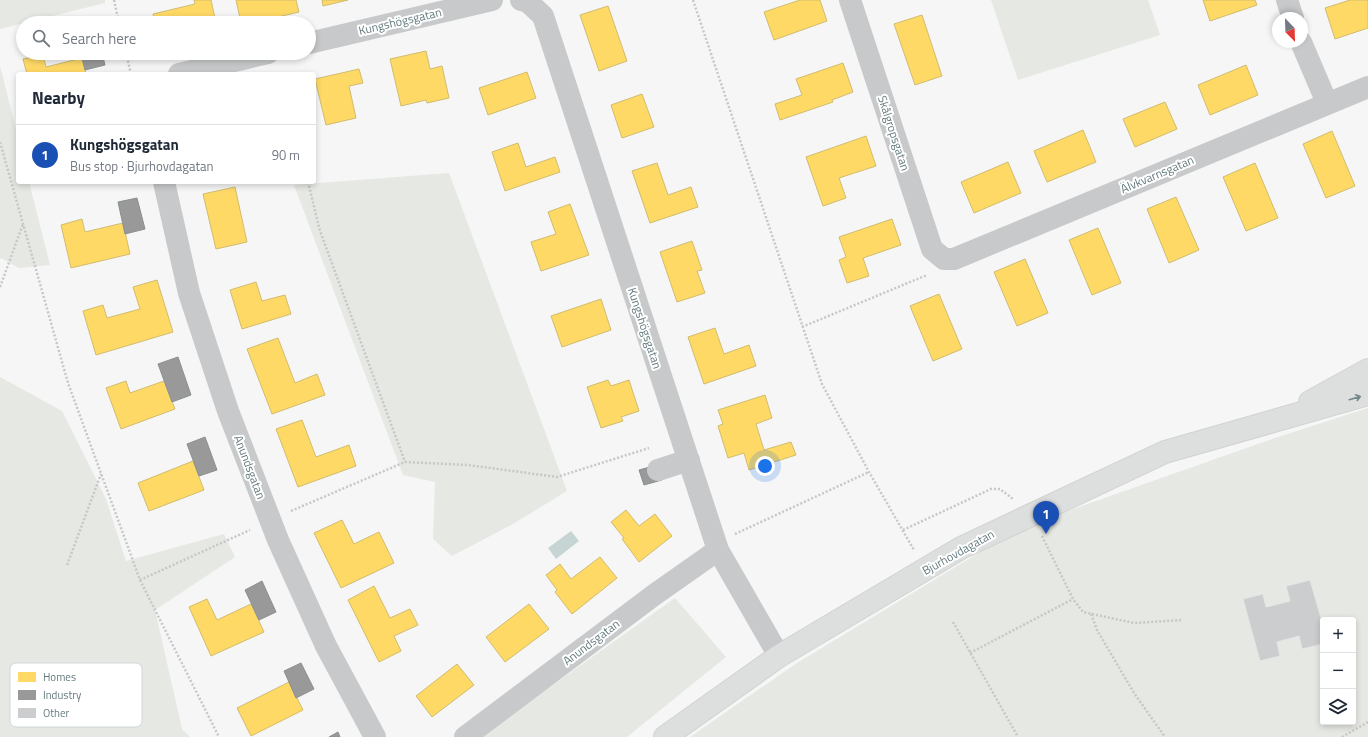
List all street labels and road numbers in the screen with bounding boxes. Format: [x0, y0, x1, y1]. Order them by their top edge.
street label: Kungshögsgatan [357, 2, 443, 40]
street label: Skålgropsgatan [873, 93, 915, 173]
street label: Älvkvarnsgatan [1117, 150, 1197, 198]
street label: Kungshögsgatan [623, 285, 667, 371]
street label: Anundsgatan [229, 432, 271, 502]
street label: Bjurhovdagatan [918, 524, 998, 580]
street label: Anundsgatan [558, 614, 624, 670]

